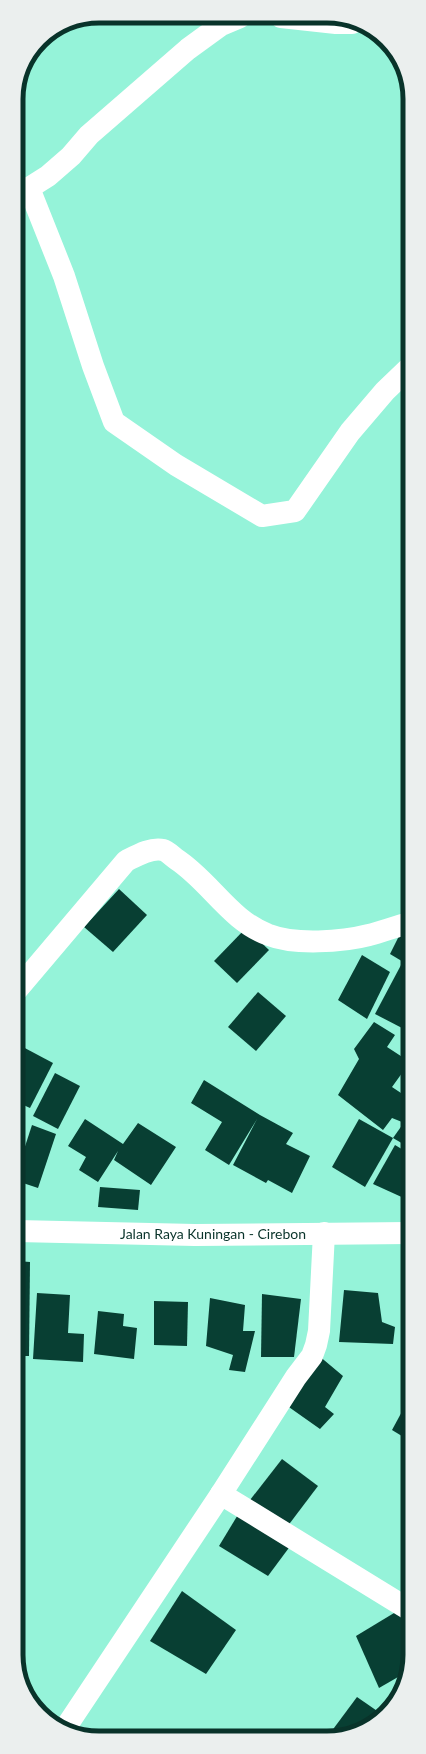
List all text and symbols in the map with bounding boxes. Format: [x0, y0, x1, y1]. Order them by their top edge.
street label: Jalan Raya Kuningan - Cirebon [120, 1225, 306, 1242]

